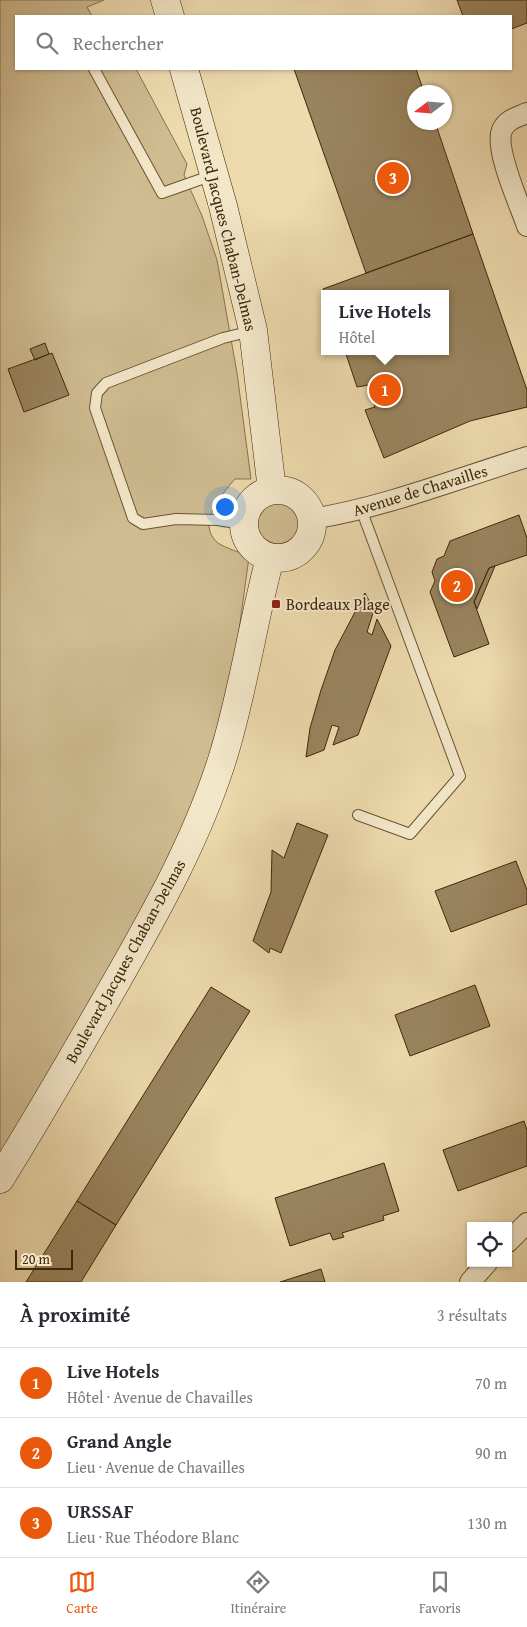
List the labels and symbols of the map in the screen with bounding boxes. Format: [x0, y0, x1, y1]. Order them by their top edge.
north arrow [407, 85, 452, 130]
street label: Boulevard Jacques Chaban-Delmas [185, 104, 263, 334]
pin: 3 [377, 159, 409, 197]
pin: 1 [369, 371, 401, 409]
street label: Avenue de Chavailles [350, 458, 490, 522]
your location [212, 494, 238, 520]
pin: 2 [441, 567, 473, 605]
place label: Bordeaux Plage [286, 592, 390, 616]
marker: Bordeaux Plage [270, 598, 282, 610]
street label: Boulevard Jacques Chaban-Delmas [59, 855, 191, 1067]
scale bar [15, 1247, 72, 1270]

